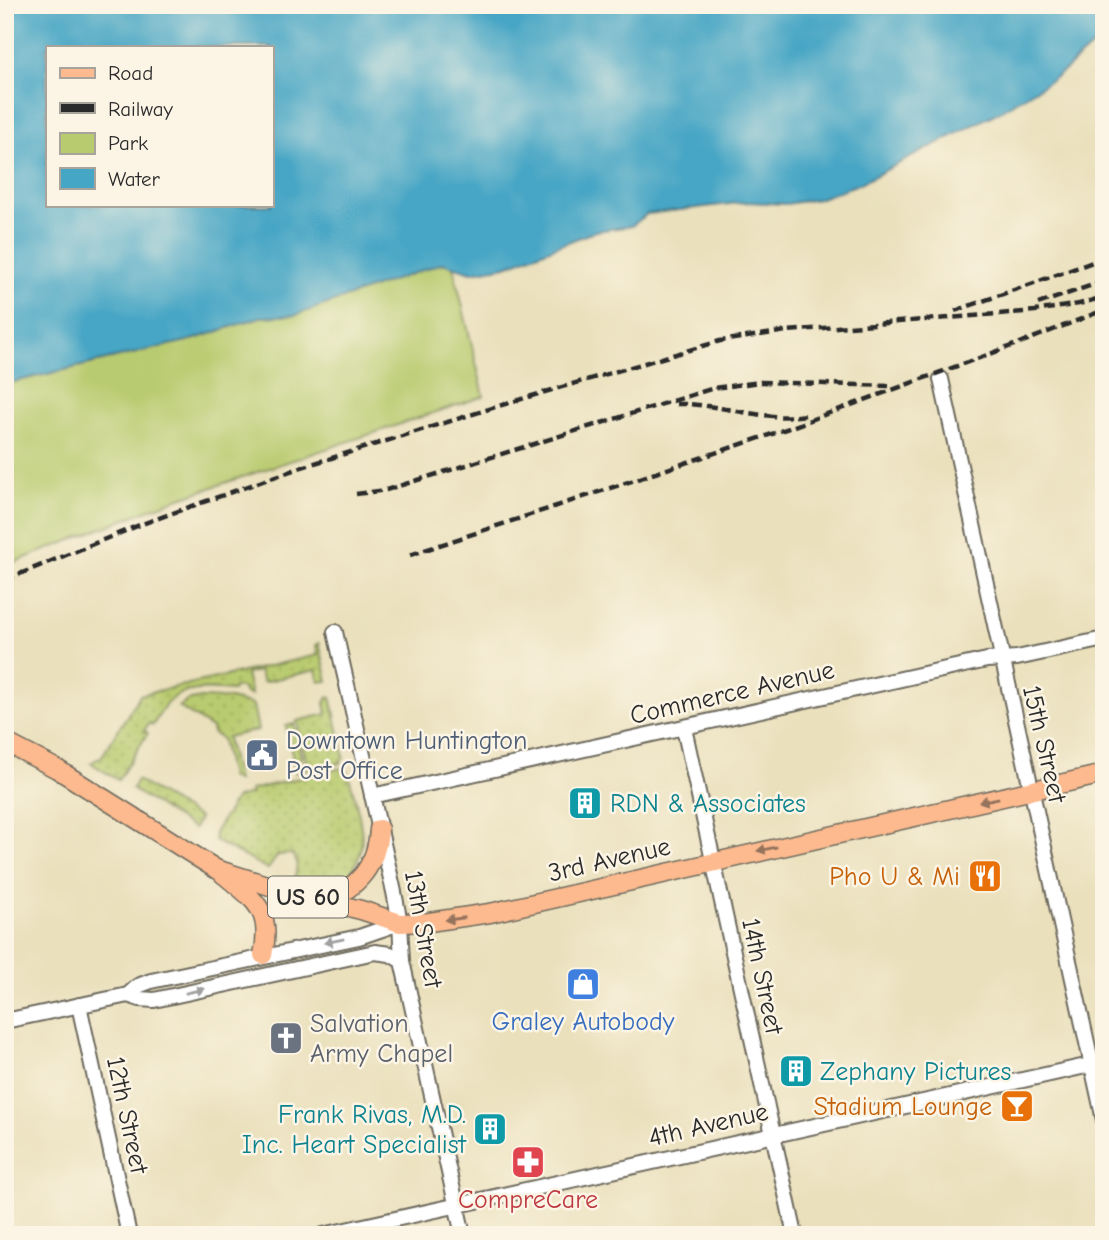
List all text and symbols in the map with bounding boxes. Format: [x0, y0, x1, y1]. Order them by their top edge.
legend [46, 46, 273, 206]
text: Road [108, 61, 153, 85]
text: Railway [108, 97, 173, 121]
text: Park [108, 131, 148, 155]
text: Water [108, 167, 161, 191]
street label: Commerce Avenue [627, 655, 837, 731]
street label: 15th Street [1016, 683, 1072, 807]
place label: Downtown Huntington Post Office [286, 726, 527, 786]
public building icon: Downtown Huntington Post Office [243, 736, 281, 774]
building icon: RDN & Associates [566, 784, 604, 822]
place label: RDN & Associates [610, 789, 806, 819]
one-way arrow [978, 794, 1000, 805]
street label: 3rd Avenue [545, 831, 673, 889]
one-way arrow [756, 843, 778, 854]
restaurant icon: Pho U & Mi [966, 857, 1004, 895]
place label: Pho U & Mi [829, 862, 960, 892]
street label: 13th Street [398, 868, 448, 992]
road number: US 60 [268, 876, 348, 917]
one-way arrow [443, 913, 465, 924]
street label: 14th Street [735, 915, 789, 1039]
one-way arrow [323, 936, 345, 947]
shop icon: Graley Autobody [564, 965, 602, 1003]
one-way arrow [184, 985, 206, 996]
place label: Graley Autobody [492, 1007, 675, 1037]
place label: Salvation Army Chapel [310, 1009, 453, 1069]
church icon: Salvation Army Chapel [267, 1019, 305, 1057]
building icon: Zephany Pictures [777, 1052, 815, 1090]
street label: 12th Street [100, 1054, 154, 1178]
place label: Zephany Pictures [820, 1057, 1011, 1087]
bar icon: Stadium Lounge [998, 1087, 1036, 1125]
place label: Stadium Lounge [814, 1092, 992, 1122]
street label: 4th Avenue [646, 1097, 771, 1153]
place label: Frank Rivas, M.D. Inc. Heart Specialist [242, 1100, 468, 1160]
building icon: Frank Rivas, M.D. Inc. Heart Specialist [471, 1110, 509, 1148]
pharmacy icon: CompreCare [509, 1143, 547, 1181]
place label: CompreCare [458, 1185, 598, 1215]

